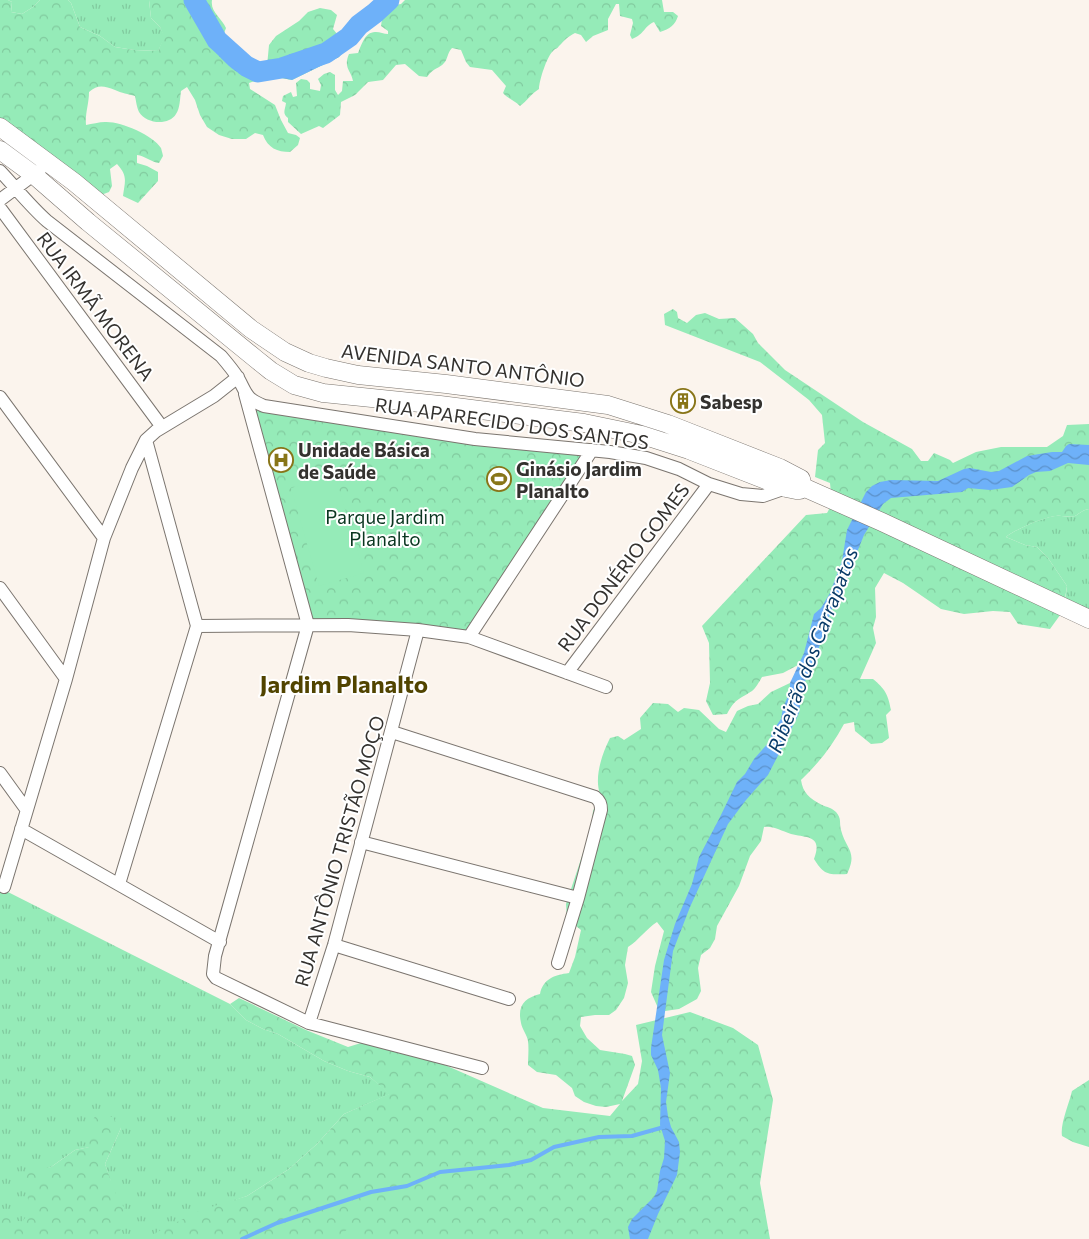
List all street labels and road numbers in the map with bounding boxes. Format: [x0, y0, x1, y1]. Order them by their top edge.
street label: RUA IRMÃ MORENA [33, 227, 159, 385]
street label: AVENIDA SANTO ANTÔNIO [340, 338, 586, 391]
street label: RUA APARECIDO DOS SANTOS [374, 392, 650, 454]
street label: RUA DONÉRIO GOMES [552, 478, 694, 656]
street label: RUA ANTÔNIO TRISTÃO MOÇO [288, 713, 389, 989]

